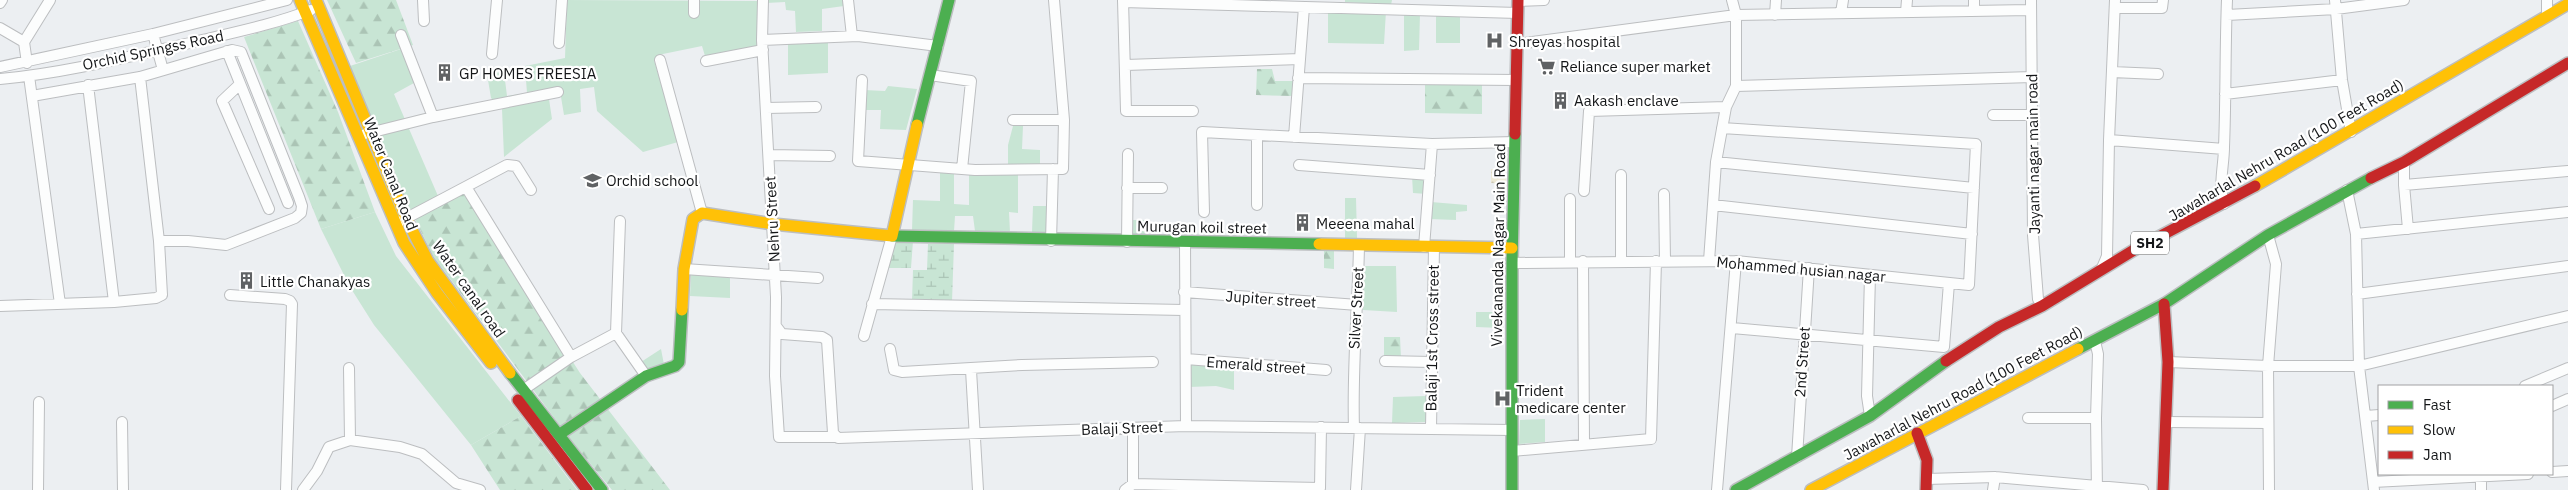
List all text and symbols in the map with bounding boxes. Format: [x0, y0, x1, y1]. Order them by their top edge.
street label: Orchid Springss Road [81, 26, 225, 74]
hospital icon: Shreyas hospital [1485, 31, 1505, 51]
place label: Shreyas hospital [1509, 32, 1620, 51]
supermarket icon: Reliance super market [1536, 56, 1556, 76]
place label: Reliance super market [1560, 57, 1711, 76]
building icon: GP HOMES FREESIA [435, 63, 455, 83]
place label: GP HOMES FREESIA [459, 64, 597, 83]
street label: Jayanti nagar main road [2022, 73, 2044, 235]
street label: Jawaharlal Nehru Road (100 Feet Road) [2165, 75, 2407, 225]
building icon: Aakash enclave [1550, 90, 1570, 110]
place label: Aakash enclave [1574, 91, 1679, 110]
street label: Water Canal Road [360, 115, 422, 233]
street label: Vivekananda Nagar Main Road [1487, 143, 1509, 347]
school or university icon: Orchid school [582, 170, 602, 190]
place label: Orchid school [606, 171, 698, 190]
street label: Nehru Street [760, 176, 784, 262]
building icon: Meeena mahal [1292, 213, 1312, 233]
place label: Meeena mahal [1316, 214, 1415, 233]
street label: Murugan koil street [1137, 216, 1267, 238]
road number: SH2 [2131, 232, 2169, 254]
street label: Water canal road [429, 237, 509, 341]
street label: Mohammed husian nagar [1716, 252, 1887, 286]
street label: Balaji 1st Cross street [1421, 264, 1443, 412]
street label: Silver Street [1344, 267, 1368, 349]
building icon: Little Chanakyas [236, 271, 256, 291]
place label: Little Chanakyas [260, 272, 370, 291]
street label: Jupiter street [1225, 286, 1317, 312]
street label: Jawaharlal Nehru Road (100 Feet Road) [1840, 322, 2086, 464]
street label: 2nd Street [1790, 326, 1814, 398]
street label: Emerald street [1206, 352, 1306, 378]
place label: Trident medicare center [1516, 381, 1626, 417]
legend [2378, 385, 2553, 475]
hospital icon: Trident medicare center [1492, 389, 1512, 409]
text: Fast [2423, 395, 2451, 414]
street label: Balaji Street [1081, 417, 1163, 439]
text: Slow [2423, 420, 2456, 439]
text: Jam [2423, 445, 2452, 464]

